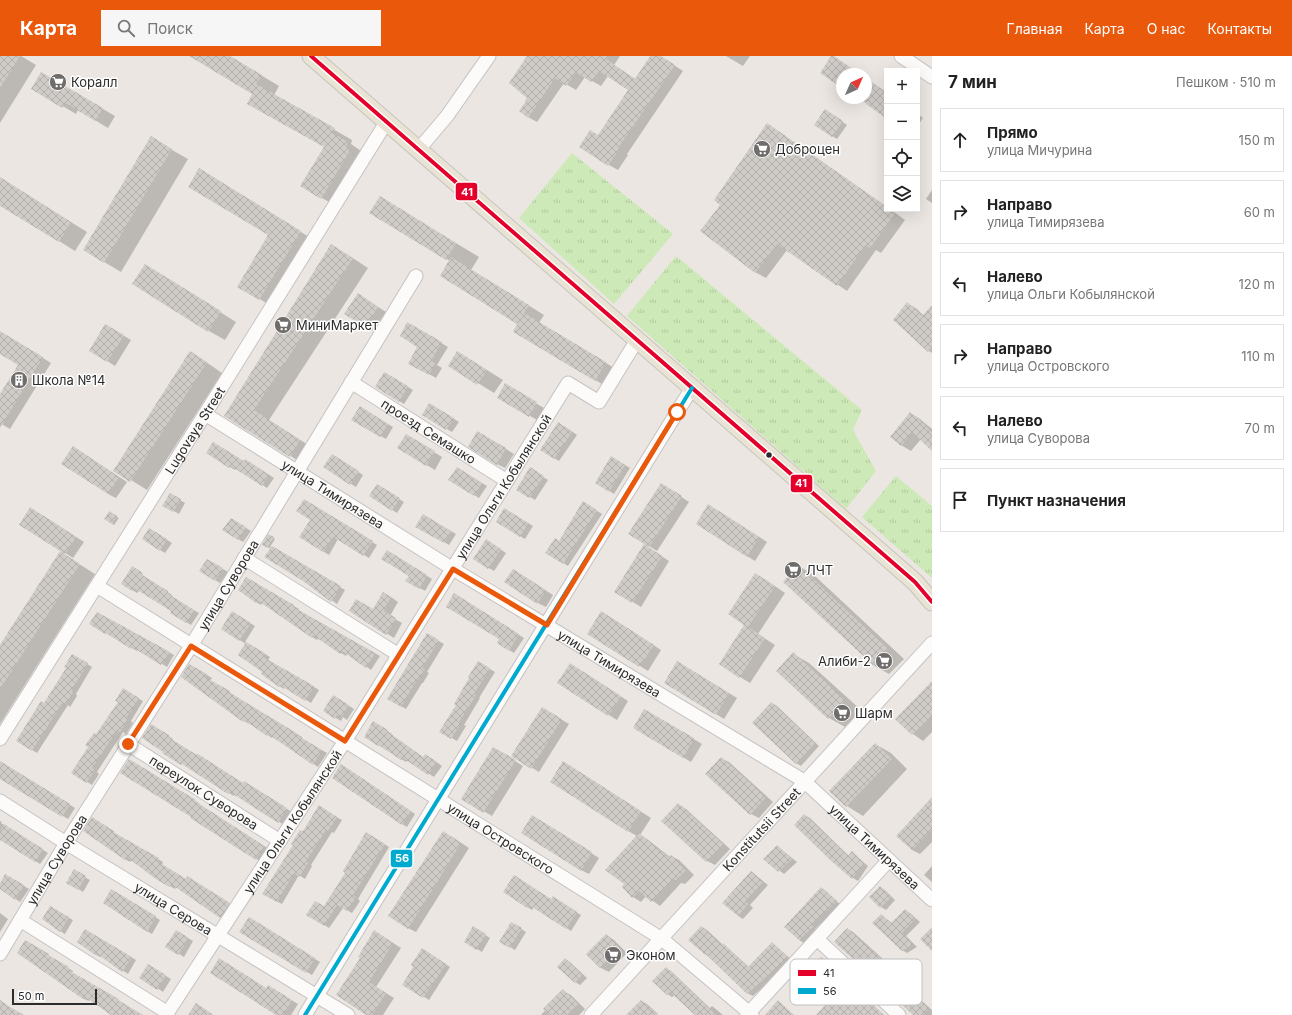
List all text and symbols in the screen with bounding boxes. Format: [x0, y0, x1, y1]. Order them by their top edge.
search box [101, 10, 381, 46]
text: Карта [20, 17, 77, 40]
icon: search [115, 17, 137, 39]
text: Поиск [147, 19, 193, 38]
text: Главная [1007, 20, 1062, 37]
text: Карта [1084, 20, 1125, 37]
text: О нас [1147, 20, 1185, 37]
text: Контакты [1207, 20, 1272, 37]
north arrow [836, 68, 872, 104]
map controls [884, 68, 920, 212]
button: + [884, 68, 920, 104]
supermarket icon: Коралл [48, 72, 68, 92]
text: 7 мин [948, 72, 997, 92]
place label: Коралл [71, 74, 117, 90]
text: Пешком · 510 m [1176, 74, 1276, 90]
button: − [884, 104, 920, 140]
text: Прямо [987, 123, 1038, 142]
icon: ahead [949, 129, 971, 151]
text: 150 m [1239, 132, 1275, 148]
supermarket icon: Доброцен [752, 139, 772, 159]
button: locate [884, 140, 920, 176]
place label: Доброцен [775, 141, 840, 157]
text: улица Мичурина [987, 142, 1092, 158]
button: layers [884, 176, 920, 212]
line badge: 41 [455, 182, 478, 201]
text: 41 [461, 185, 473, 199]
text: Направо [987, 195, 1052, 214]
icon: right [949, 201, 971, 223]
text: 60 m [1244, 204, 1275, 220]
text: улица Тимирязева [987, 214, 1104, 230]
text: Налево [987, 267, 1043, 286]
icon: left [949, 273, 971, 295]
text: 120 m [1239, 276, 1275, 292]
text: улица Ольги Кобылянской [987, 286, 1155, 302]
supermarket icon: МиниМаркет [273, 315, 293, 335]
place label: МиниМаркет [296, 317, 378, 333]
text: Направо [987, 339, 1052, 358]
icon: right [949, 345, 971, 367]
text: 110 m [1241, 348, 1275, 364]
text: улица Островского [987, 358, 1110, 374]
building icon: Школа №14 [9, 370, 29, 390]
place label: Школа №14 [32, 372, 105, 388]
street label: Lugovaya Street [161, 384, 228, 477]
street label: проезд Семашко [378, 395, 479, 467]
route start [668, 403, 686, 421]
street label: улица Ольги Кобылянской [452, 411, 555, 562]
text: Налево [987, 411, 1043, 430]
icon: left [949, 417, 971, 439]
text: 70 m [1245, 420, 1275, 436]
text: улица Суворова [987, 430, 1090, 446]
unlabelled marker [764, 450, 774, 460]
street label: улица Тимирязева [279, 456, 387, 532]
line badge: 41 [790, 474, 813, 493]
text: 41 [795, 476, 807, 490]
icon: arrive [949, 489, 971, 511]
text: Пункт назначения [987, 491, 1126, 510]
street label: улица Суворова [195, 537, 262, 633]
supermarket icon: ЛЧТ [783, 560, 803, 580]
place label: ЛЧТ [806, 562, 833, 578]
street label: улица Тимирязева [555, 626, 664, 701]
supermarket icon: Алиби-2 [874, 651, 894, 671]
place label: Алиби-2 [818, 653, 871, 669]
supermarket icon: Шарм [832, 703, 852, 723]
place label: Шарм [855, 705, 893, 721]
route end [119, 735, 137, 753]
street label: улица Ольги Кобылянской [240, 747, 345, 896]
street label: переулок Суворова [147, 752, 261, 833]
street label: Konstitutsii Street [719, 784, 804, 874]
street label: улица Островского [444, 799, 557, 878]
street label: улица Тимирязева [826, 801, 923, 893]
street label: улица Суворова [23, 811, 90, 908]
line badge: 56 [390, 849, 413, 868]
text: 56 [395, 851, 409, 865]
street label: улица Серова [132, 879, 215, 938]
supermarket icon: Эконом [603, 945, 623, 965]
place label: Эконом [626, 947, 676, 963]
legend [790, 959, 922, 1005]
text: 41 [823, 966, 834, 980]
text: 56 [823, 984, 837, 998]
scale bar [12, 987, 97, 1006]
text: 50 m [18, 989, 44, 1003]

